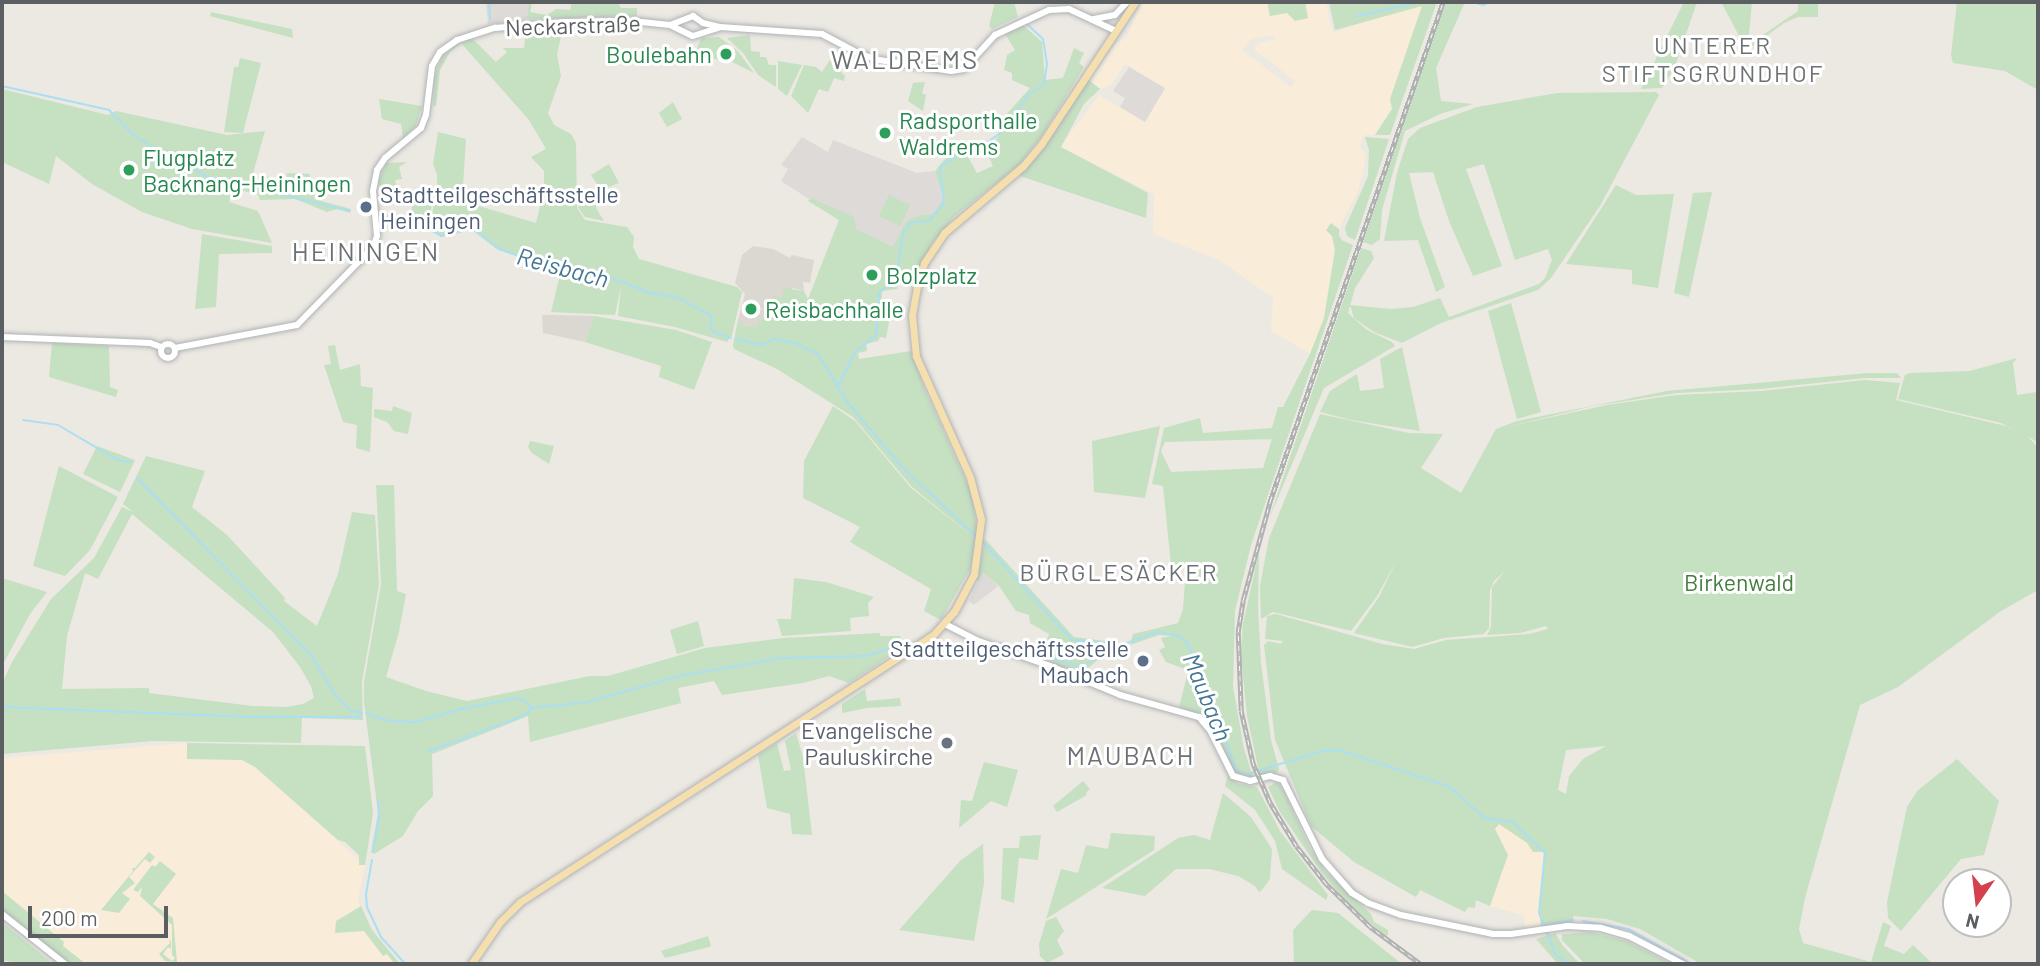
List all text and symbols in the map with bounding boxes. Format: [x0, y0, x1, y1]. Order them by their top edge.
street label: Neckarstraße [505, 9, 641, 41]
district label: UNTERER STIFTSGRUNDHOF [1603, 31, 1823, 87]
place label: Boulebahn [606, 40, 712, 68]
district label: WALDREMS [832, 43, 978, 75]
marker: Boulebahn [718, 46, 734, 62]
place label: Radsporthalle Waldrems [899, 106, 1038, 160]
marker: Radsporthalle Waldrems [877, 125, 893, 141]
place label: Flugplatz Backnang-Heiningen [143, 143, 351, 197]
marker: Flugplatz Backnang-Heiningen [121, 162, 137, 178]
place label: Stadtteilgeschäftsstelle Heiningen [380, 180, 619, 234]
marker: Stadtteilgeschäftsstelle Heiningen [358, 199, 374, 215]
district label: HEININGEN [293, 235, 439, 267]
water label: Reisbach [514, 241, 612, 293]
place label: Bolzplatz [886, 261, 977, 289]
marker: Bolzplatz [864, 267, 880, 283]
place label: Reisbachhalle [765, 295, 904, 323]
marker: Reisbachhalle [743, 301, 759, 317]
district label: BÜRGLESÄCKER [1021, 558, 1217, 586]
park label: Birkenwald [1684, 568, 1794, 596]
place label: Stadtteilgeschäftsstelle Maubach [890, 634, 1129, 688]
water label: Maubach [1177, 649, 1239, 745]
marker: Stadtteilgeschäftsstelle Maubach [1135, 653, 1151, 669]
place label: Evangelische Pauluskirche [801, 716, 933, 770]
marker: Evangelische Pauluskirche [939, 735, 955, 751]
district label: MAUBACH [1067, 739, 1195, 771]
north arrow [1942, 868, 2012, 938]
scale bar [32, 892, 172, 936]
text: 200 m [41, 905, 98, 930]
text: N [1963, 909, 1981, 935]

